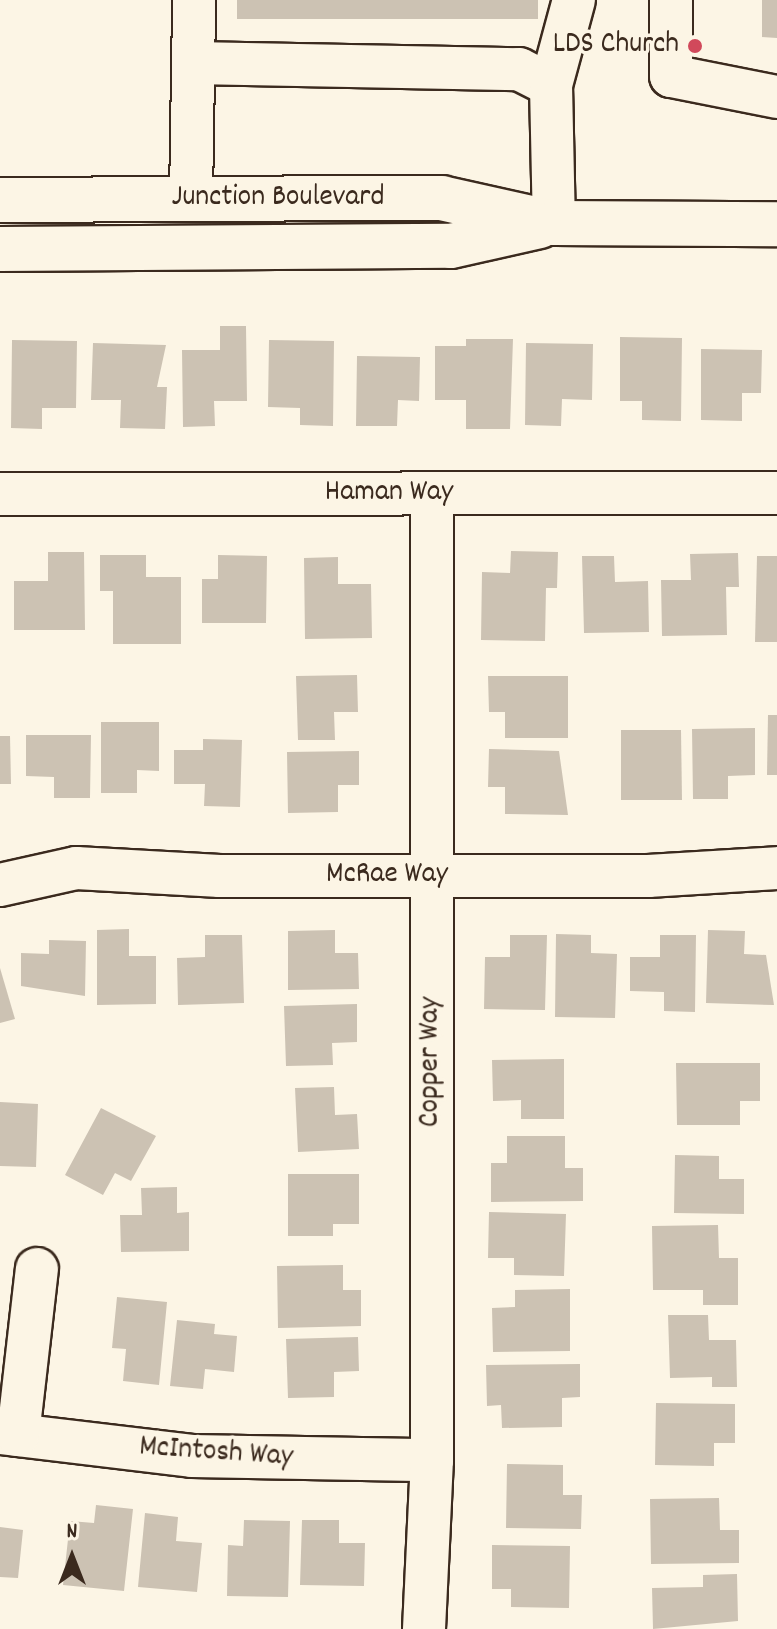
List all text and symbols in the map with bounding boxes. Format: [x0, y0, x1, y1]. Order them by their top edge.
place label: LDS Church [553, 28, 679, 64]
marker: LDS Church [686, 37, 704, 55]
street label: Junction Boulevard [171, 181, 385, 217]
street label: Haman Way [325, 476, 453, 512]
street label: McRae Way [326, 858, 448, 894]
street label: Copper Way [414, 997, 450, 1127]
street label: McIntosh Way [138, 1431, 294, 1477]
north arrow [32, 1517, 112, 1597]
text: N [67, 1517, 77, 1548]

